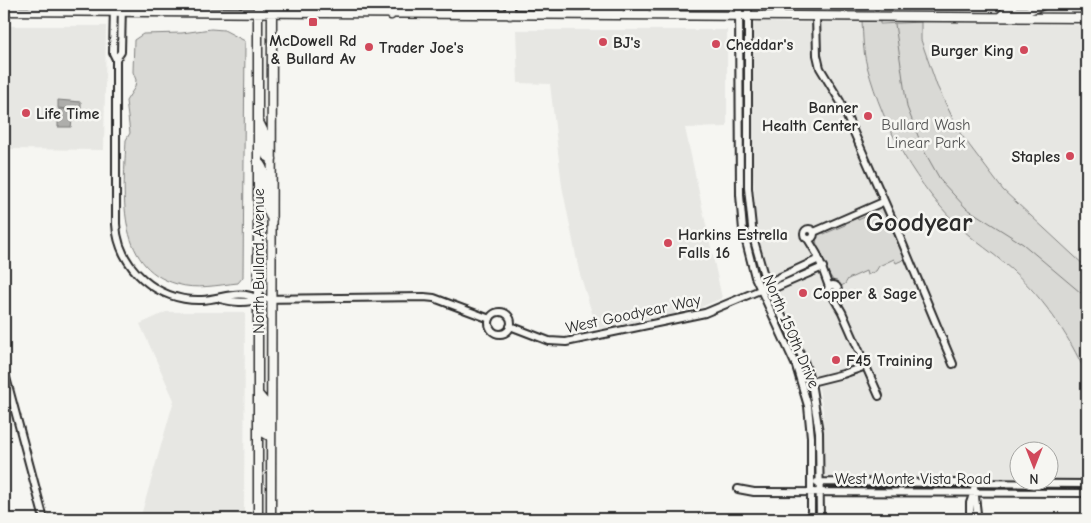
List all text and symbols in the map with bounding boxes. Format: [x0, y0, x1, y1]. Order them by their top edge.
marker: McDowell Rd & Bullard Av [307, 16, 319, 28]
place label: McDowell Rd & Bullard Av [269, 32, 357, 68]
place label: BJ's [613, 34, 641, 52]
marker: BJ's [597, 36, 609, 48]
place label: Cheddar's [726, 36, 793, 54]
marker: Cheddar's [710, 38, 722, 50]
place label: Trader Joe's [379, 39, 464, 57]
marker: Trader Joe's [363, 41, 375, 53]
place label: Burger King [931, 42, 1014, 60]
marker: Burger King [1018, 44, 1030, 56]
place label: Banner Health Center [762, 99, 859, 135]
place label: Life Time [36, 105, 99, 123]
marker: Life Time [20, 107, 32, 119]
marker: Banner Health Center [862, 110, 874, 122]
park label: Bullard Wash Linear Park [881, 116, 971, 152]
place label: Staples [1012, 148, 1060, 166]
marker: Staples [1064, 150, 1076, 162]
street label: North Bullard Avenue [250, 188, 268, 334]
district label: Goodyear [866, 208, 973, 238]
place label: Harkins Estrella Falls 16 [678, 226, 788, 262]
marker: Harkins Estrella Falls 16 [662, 237, 674, 249]
street label: North 150th Drive [759, 272, 823, 391]
place label: Copper & Sage [813, 285, 917, 303]
marker: Copper & Sage [797, 287, 809, 299]
street label: West Goodyear Way [564, 291, 703, 337]
place label: F45 Training [846, 352, 933, 370]
marker: F45 Training [830, 354, 842, 366]
north arrow [1008, 440, 1058, 490]
street label: West Monte Vista Road [835, 470, 991, 488]
text: N [1029, 470, 1039, 487]

